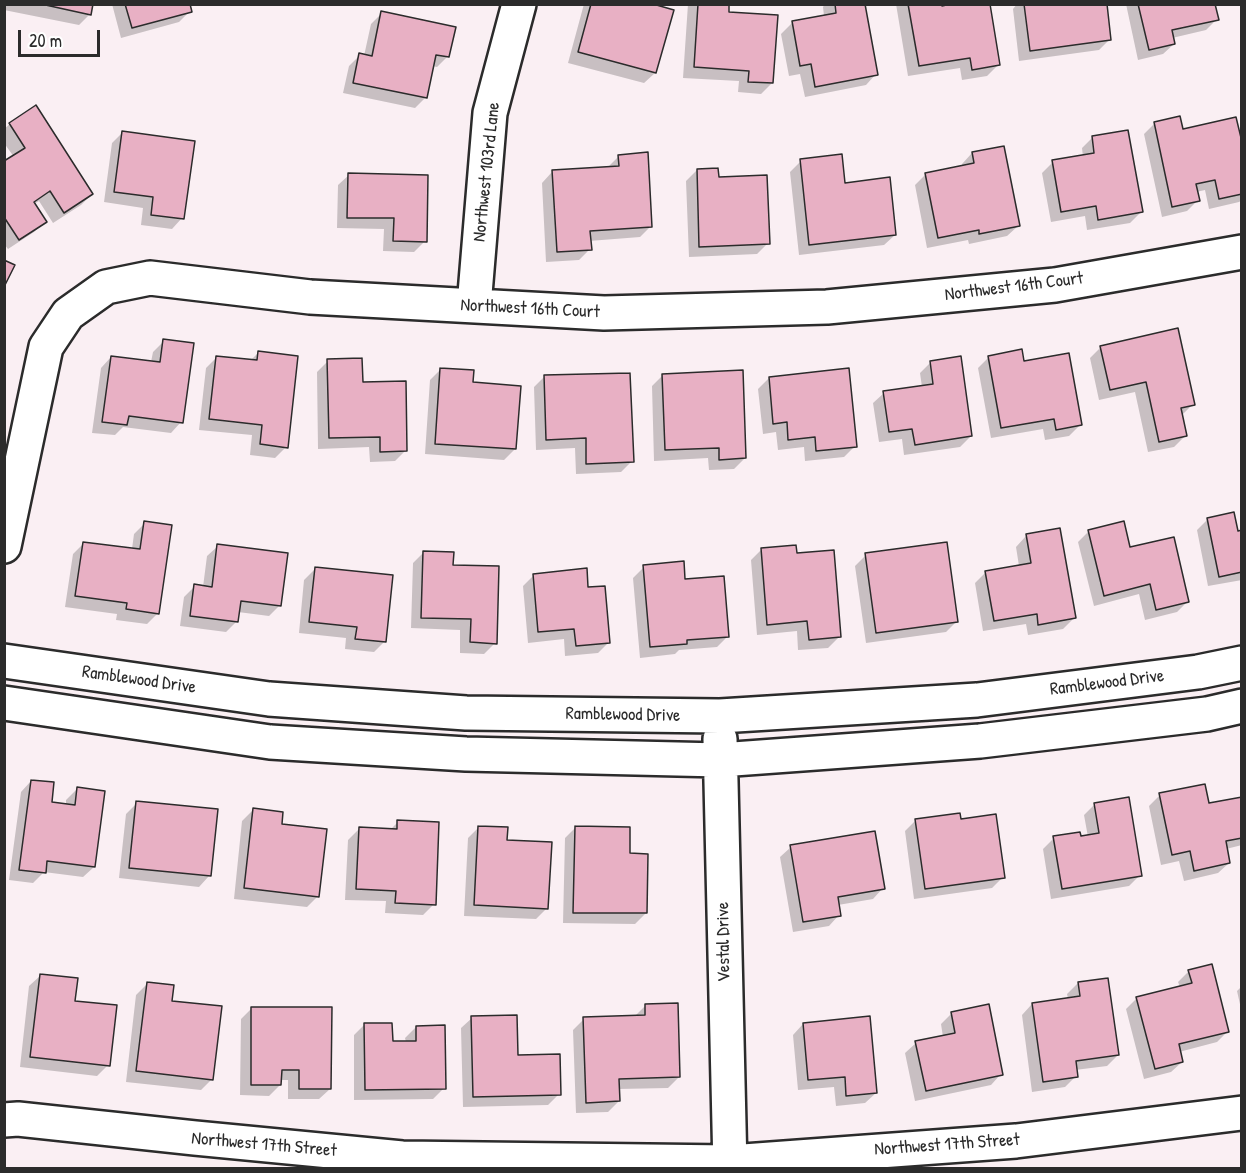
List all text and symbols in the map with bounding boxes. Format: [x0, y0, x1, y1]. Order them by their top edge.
scale bar [21, 18, 104, 56]
text: 20 m [29, 28, 62, 53]
street label: Northwest 103rd Lane [469, 101, 505, 243]
street label: Northwest 16th Court [944, 268, 1084, 306]
street label: Northwest 16th Court [460, 295, 600, 323]
street label: Ramblewood Drive [81, 661, 197, 699]
street label: Ramblewood Drive [1049, 665, 1165, 701]
street label: Ramblewood Drive [565, 703, 681, 727]
street label: Vestal Drive [713, 902, 735, 982]
street label: Northwest 17th Street [191, 1128, 337, 1162]
street label: Northwest 17th Street [874, 1129, 1020, 1161]

